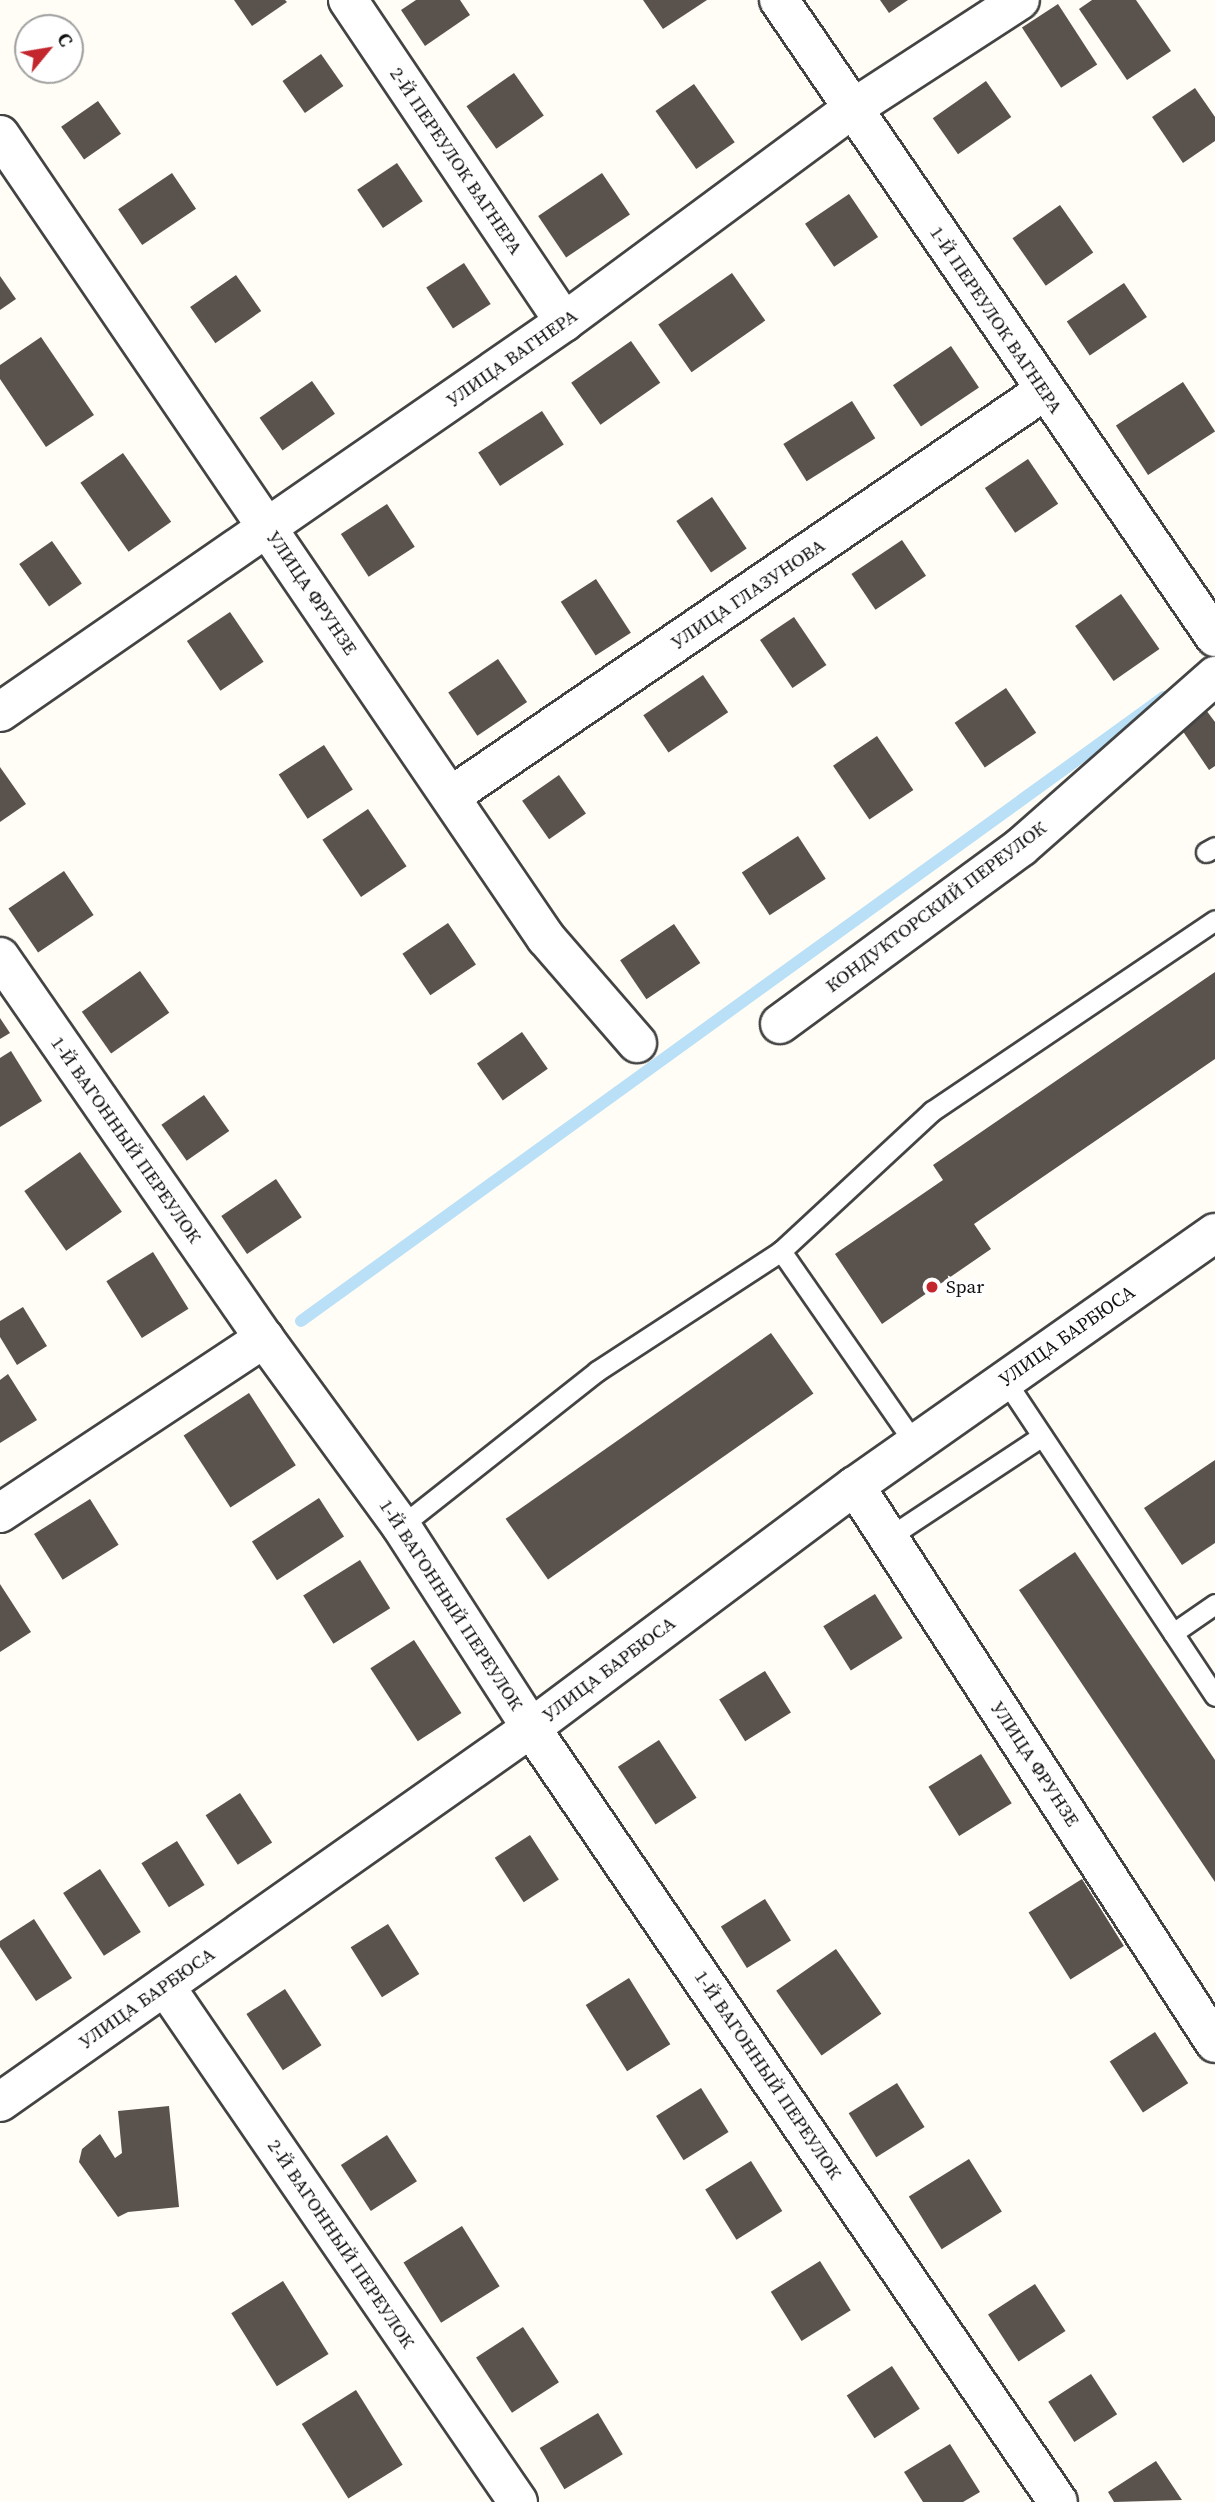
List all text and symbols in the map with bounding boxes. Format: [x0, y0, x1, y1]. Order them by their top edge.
north arrow [14, 14, 84, 84]
text: С [51, 28, 80, 51]
street label: 2-Й ПЕРЕУЛОК ВАГНЕРА [385, 63, 527, 259]
street label: 1-Й ПЕРЕУЛОК ВАГНЕРА [925, 222, 1067, 418]
street label: УЛИЦА ВАГНЕРА [442, 304, 582, 412]
street label: УЛИЦА ФРУНЗЕ [262, 527, 362, 659]
street label: УЛИЦА ГЛАЗУНОВА [667, 534, 829, 654]
street label: КОНДУКТОРСКИЙ ПЕРЕУЛОК [821, 817, 1051, 997]
street label: 1-Й ВАГОННЫЙ ПЕРЕУЛОК [46, 1032, 206, 1248]
place label: Spar [946, 1276, 984, 1298]
marker: Spar [924, 1279, 940, 1295]
street label: УЛИЦА БАРБЮСА [995, 1281, 1139, 1391]
street label: 1-Й ВАГОННЫЙ ПЕРЕУЛОК [374, 1495, 528, 1715]
street label: УЛИЦА БАРБЮСА [538, 1612, 680, 1726]
street label: УЛИЦА ФРУНЗЕ [986, 1697, 1084, 1831]
street label: УЛИЦА БАРБЮСА [75, 1943, 219, 2053]
street label: 1-Й ВАГОННЫЙ ПЕРЕУЛОК [689, 1966, 847, 2184]
street label: 2-Й ВАГОННЫЙ ПЕРЕУЛОК [262, 2135, 420, 2353]

